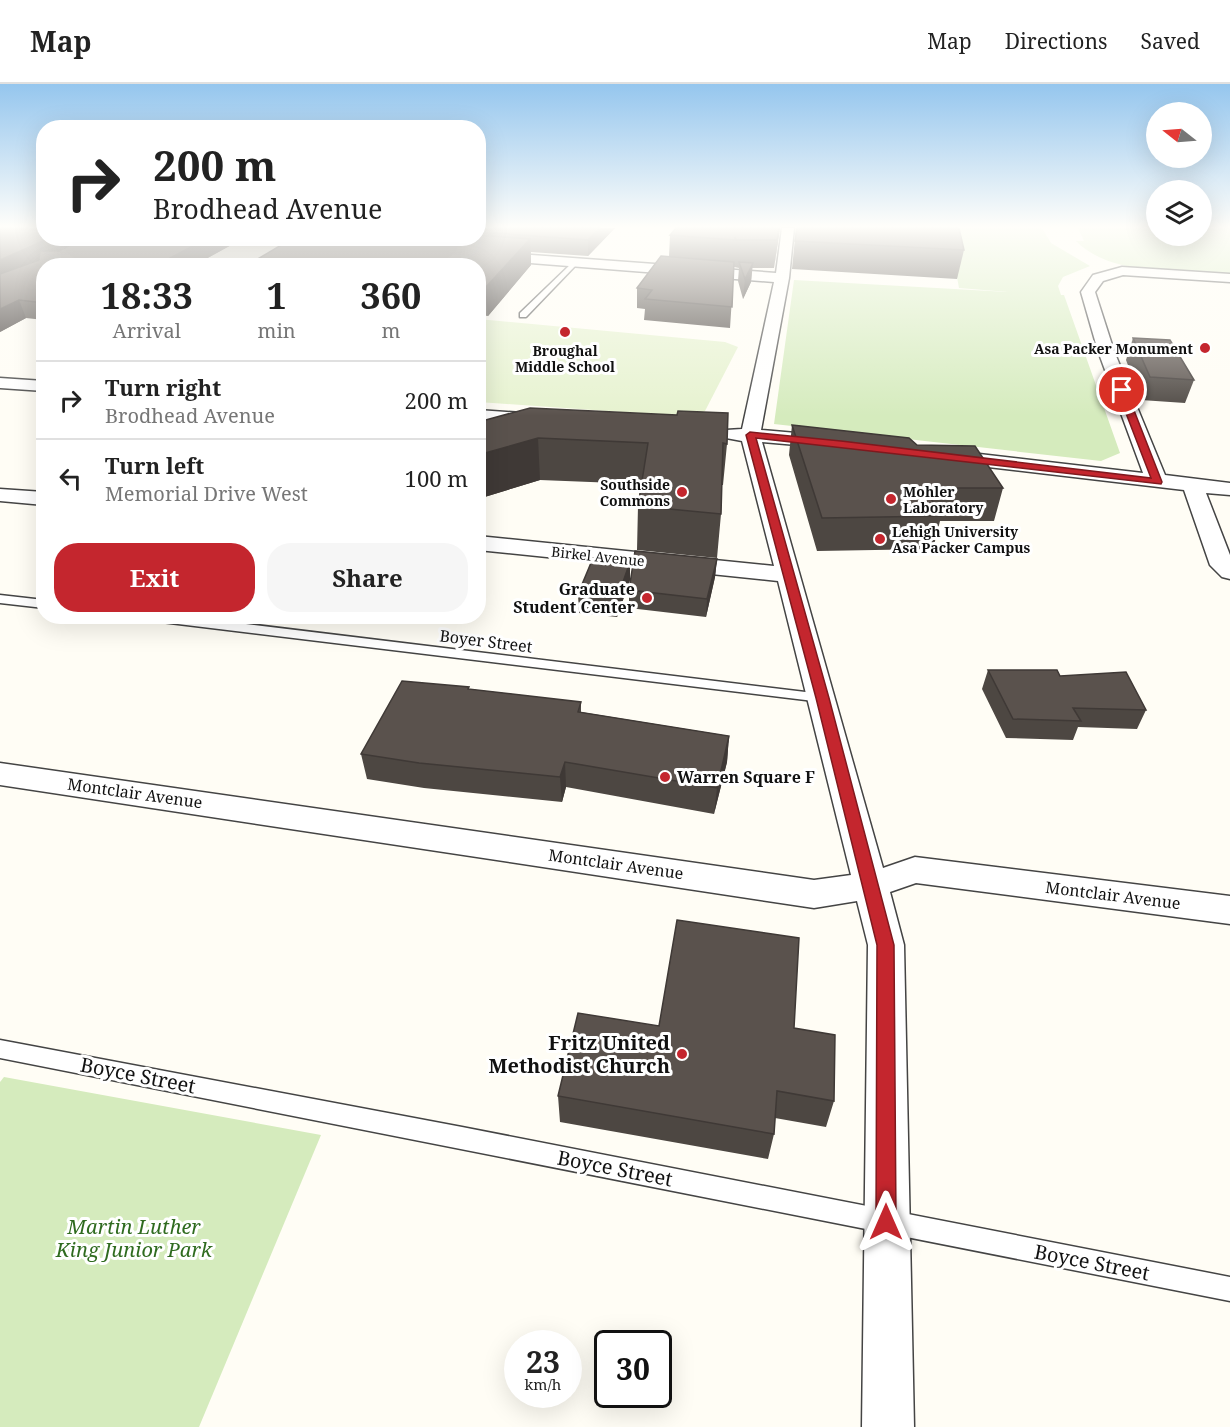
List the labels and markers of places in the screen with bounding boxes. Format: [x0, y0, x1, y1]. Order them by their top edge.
marker: Broughal Middle School [558, 325, 572, 339]
place label: Asa Packer Monument [1034, 339, 1193, 358]
place label: Broughal Middle School [515, 341, 615, 376]
marker: Asa Packer Monument [1198, 341, 1212, 355]
pin [1096, 364, 1147, 415]
place label: Southside Commons [600, 475, 670, 510]
place label: Mohler Laboratory [903, 482, 984, 517]
marker: Southside Commons [675, 485, 689, 499]
marker: Mohler Laboratory [884, 492, 898, 506]
place label: Lehigh University Asa Packer Campus [892, 522, 1031, 557]
marker: Lehigh University Asa Packer Campus [873, 532, 887, 546]
place label: Graduate Student Center [513, 578, 636, 618]
marker: Graduate Student Center [640, 591, 654, 605]
place label: Warren Square F [677, 766, 815, 788]
marker: Warren Square F [658, 770, 672, 784]
place label: Fritz United Methodist Church [488, 1029, 670, 1079]
marker: Fritz United Methodist Church [675, 1047, 689, 1061]

